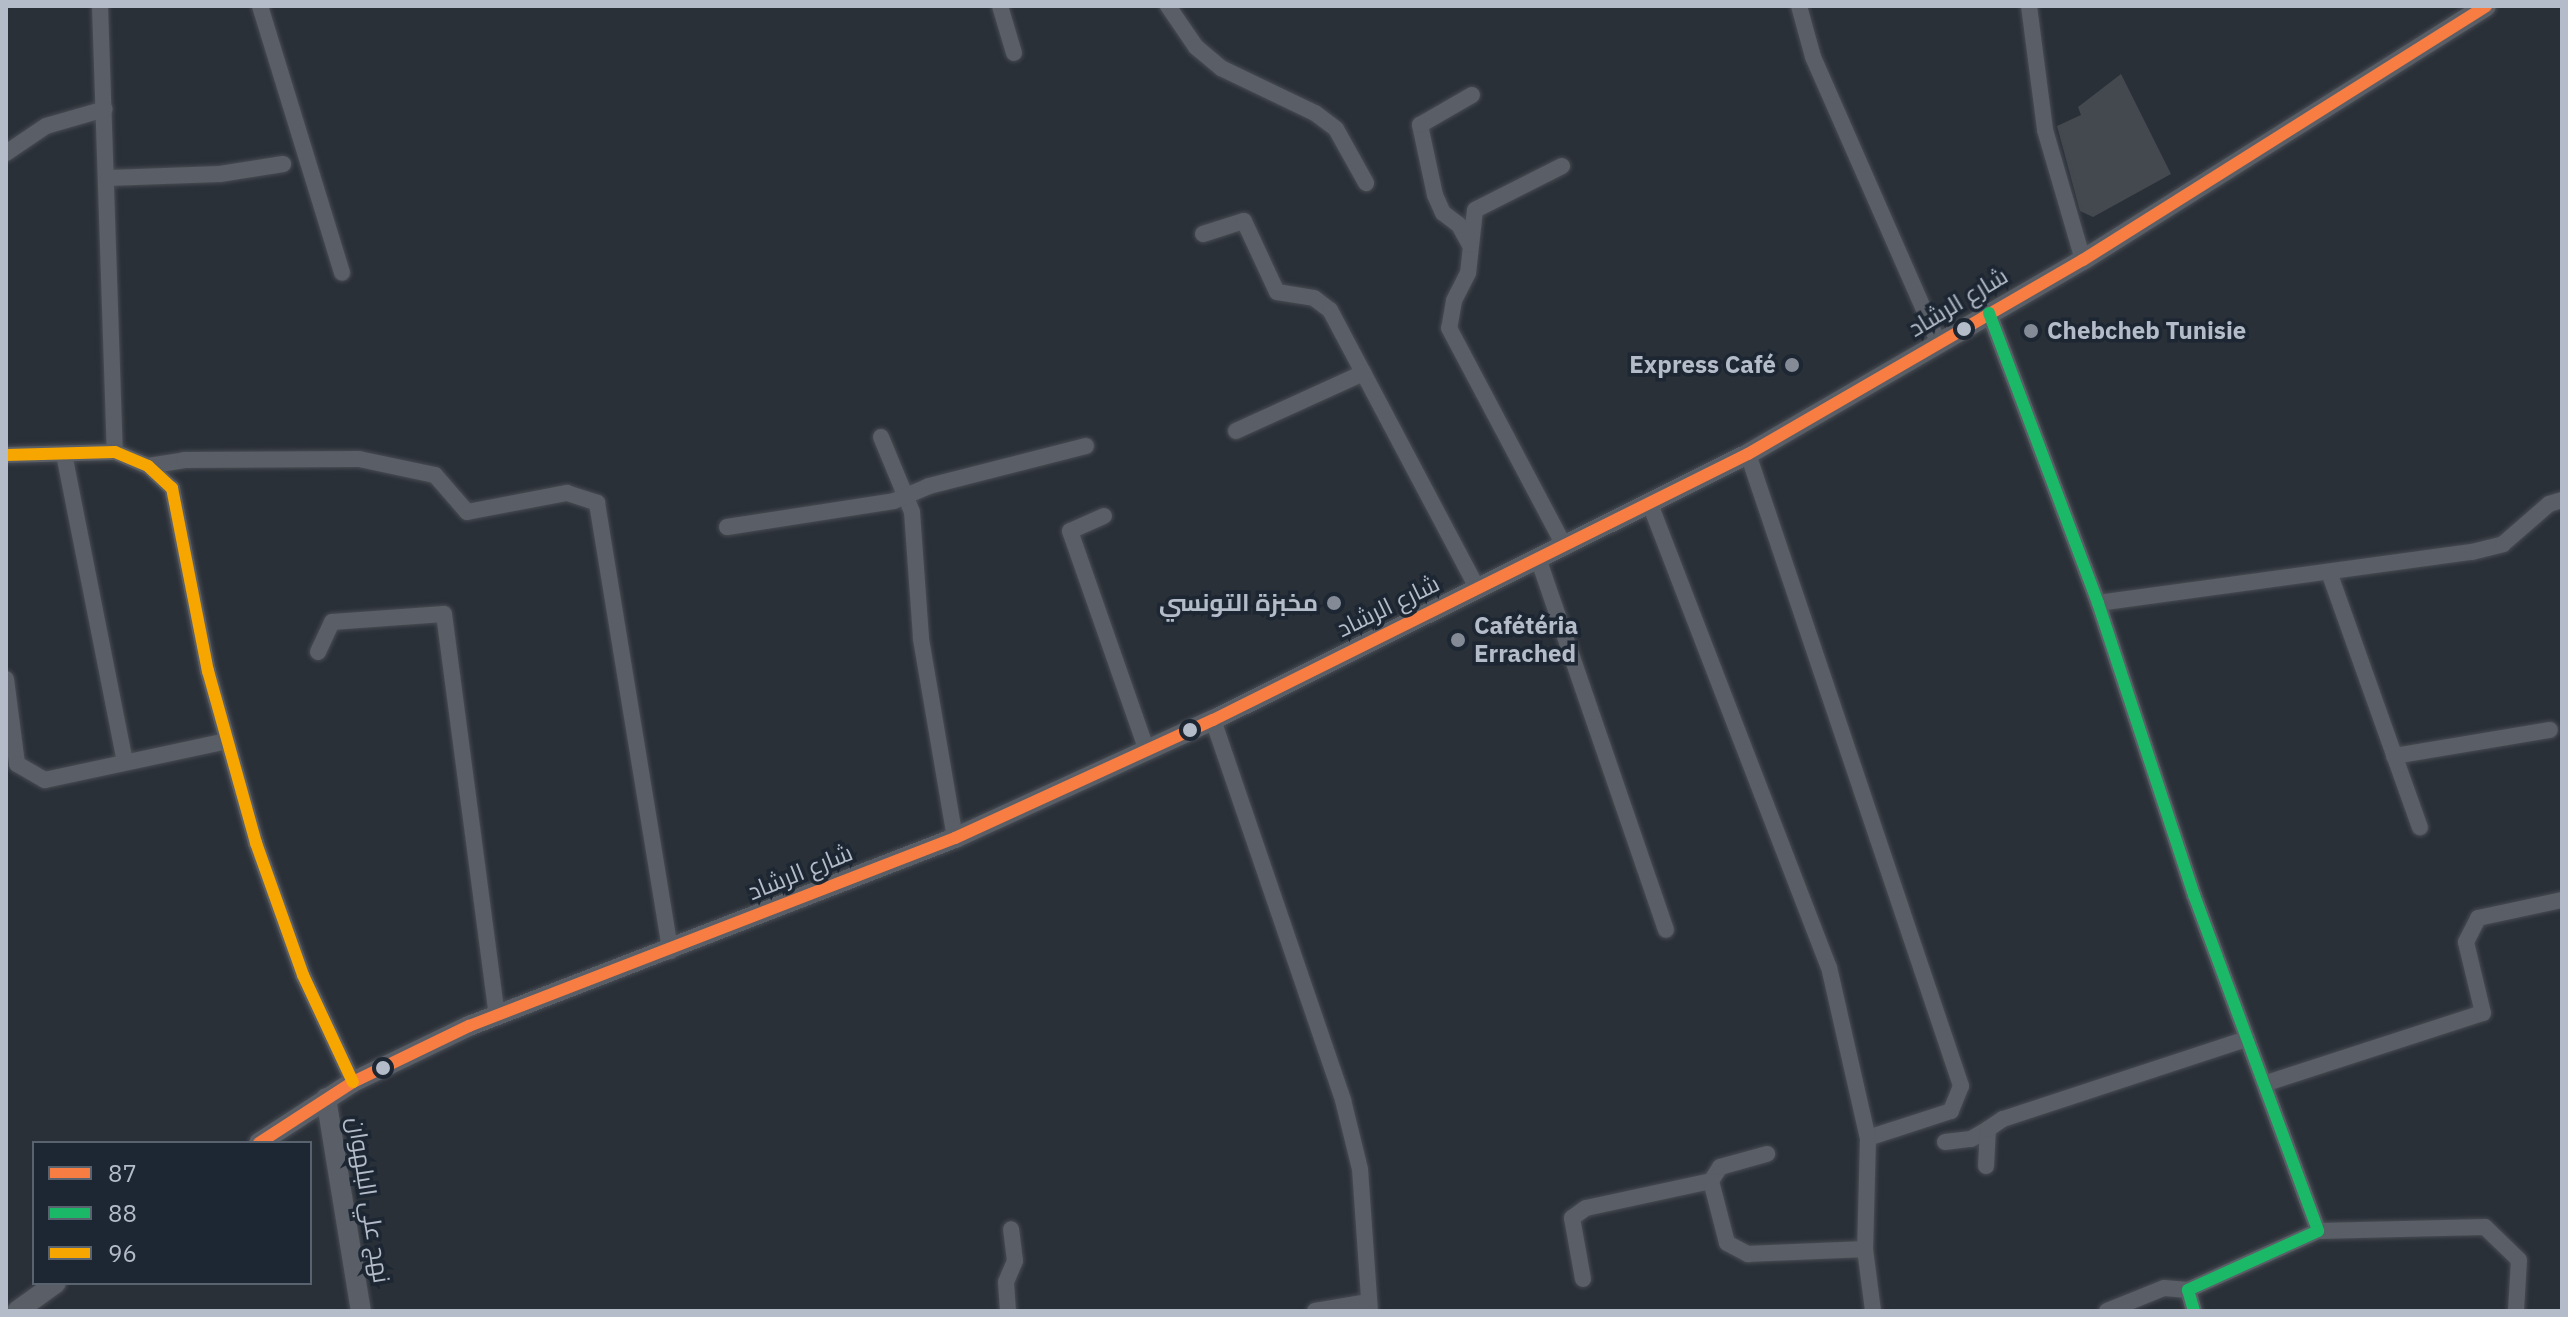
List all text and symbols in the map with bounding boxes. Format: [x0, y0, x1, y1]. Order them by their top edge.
street label: شارع الرشاد [1903, 261, 2013, 343]
place label: Chebcheb Tunisie [2047, 317, 2246, 345]
unlabelled marker [1956, 321, 1972, 337]
marker: Chebcheb Tunisie [2022, 322, 2040, 340]
place label: Express Café [1629, 351, 1776, 379]
marker: Express Café [1783, 356, 1801, 374]
street label: شارع الرشاد [1332, 569, 1444, 643]
place label: مخبزة التونسي [1159, 589, 1318, 617]
marker: مخبزة التونسي [1325, 594, 1343, 612]
place label: Cafétéria Errached [1474, 612, 1578, 668]
marker: Cafétéria Errached [1449, 631, 1467, 649]
unlabelled marker [1182, 722, 1198, 738]
street label: شارع الرشاد [743, 838, 857, 906]
unlabelled marker [375, 1060, 391, 1076]
street label: نهج علي البلهوان [342, 1115, 396, 1285]
legend [32, 1141, 312, 1285]
text: 87 [108, 1157, 137, 1189]
text: 88 [108, 1197, 137, 1229]
text: 96 [108, 1237, 137, 1269]

